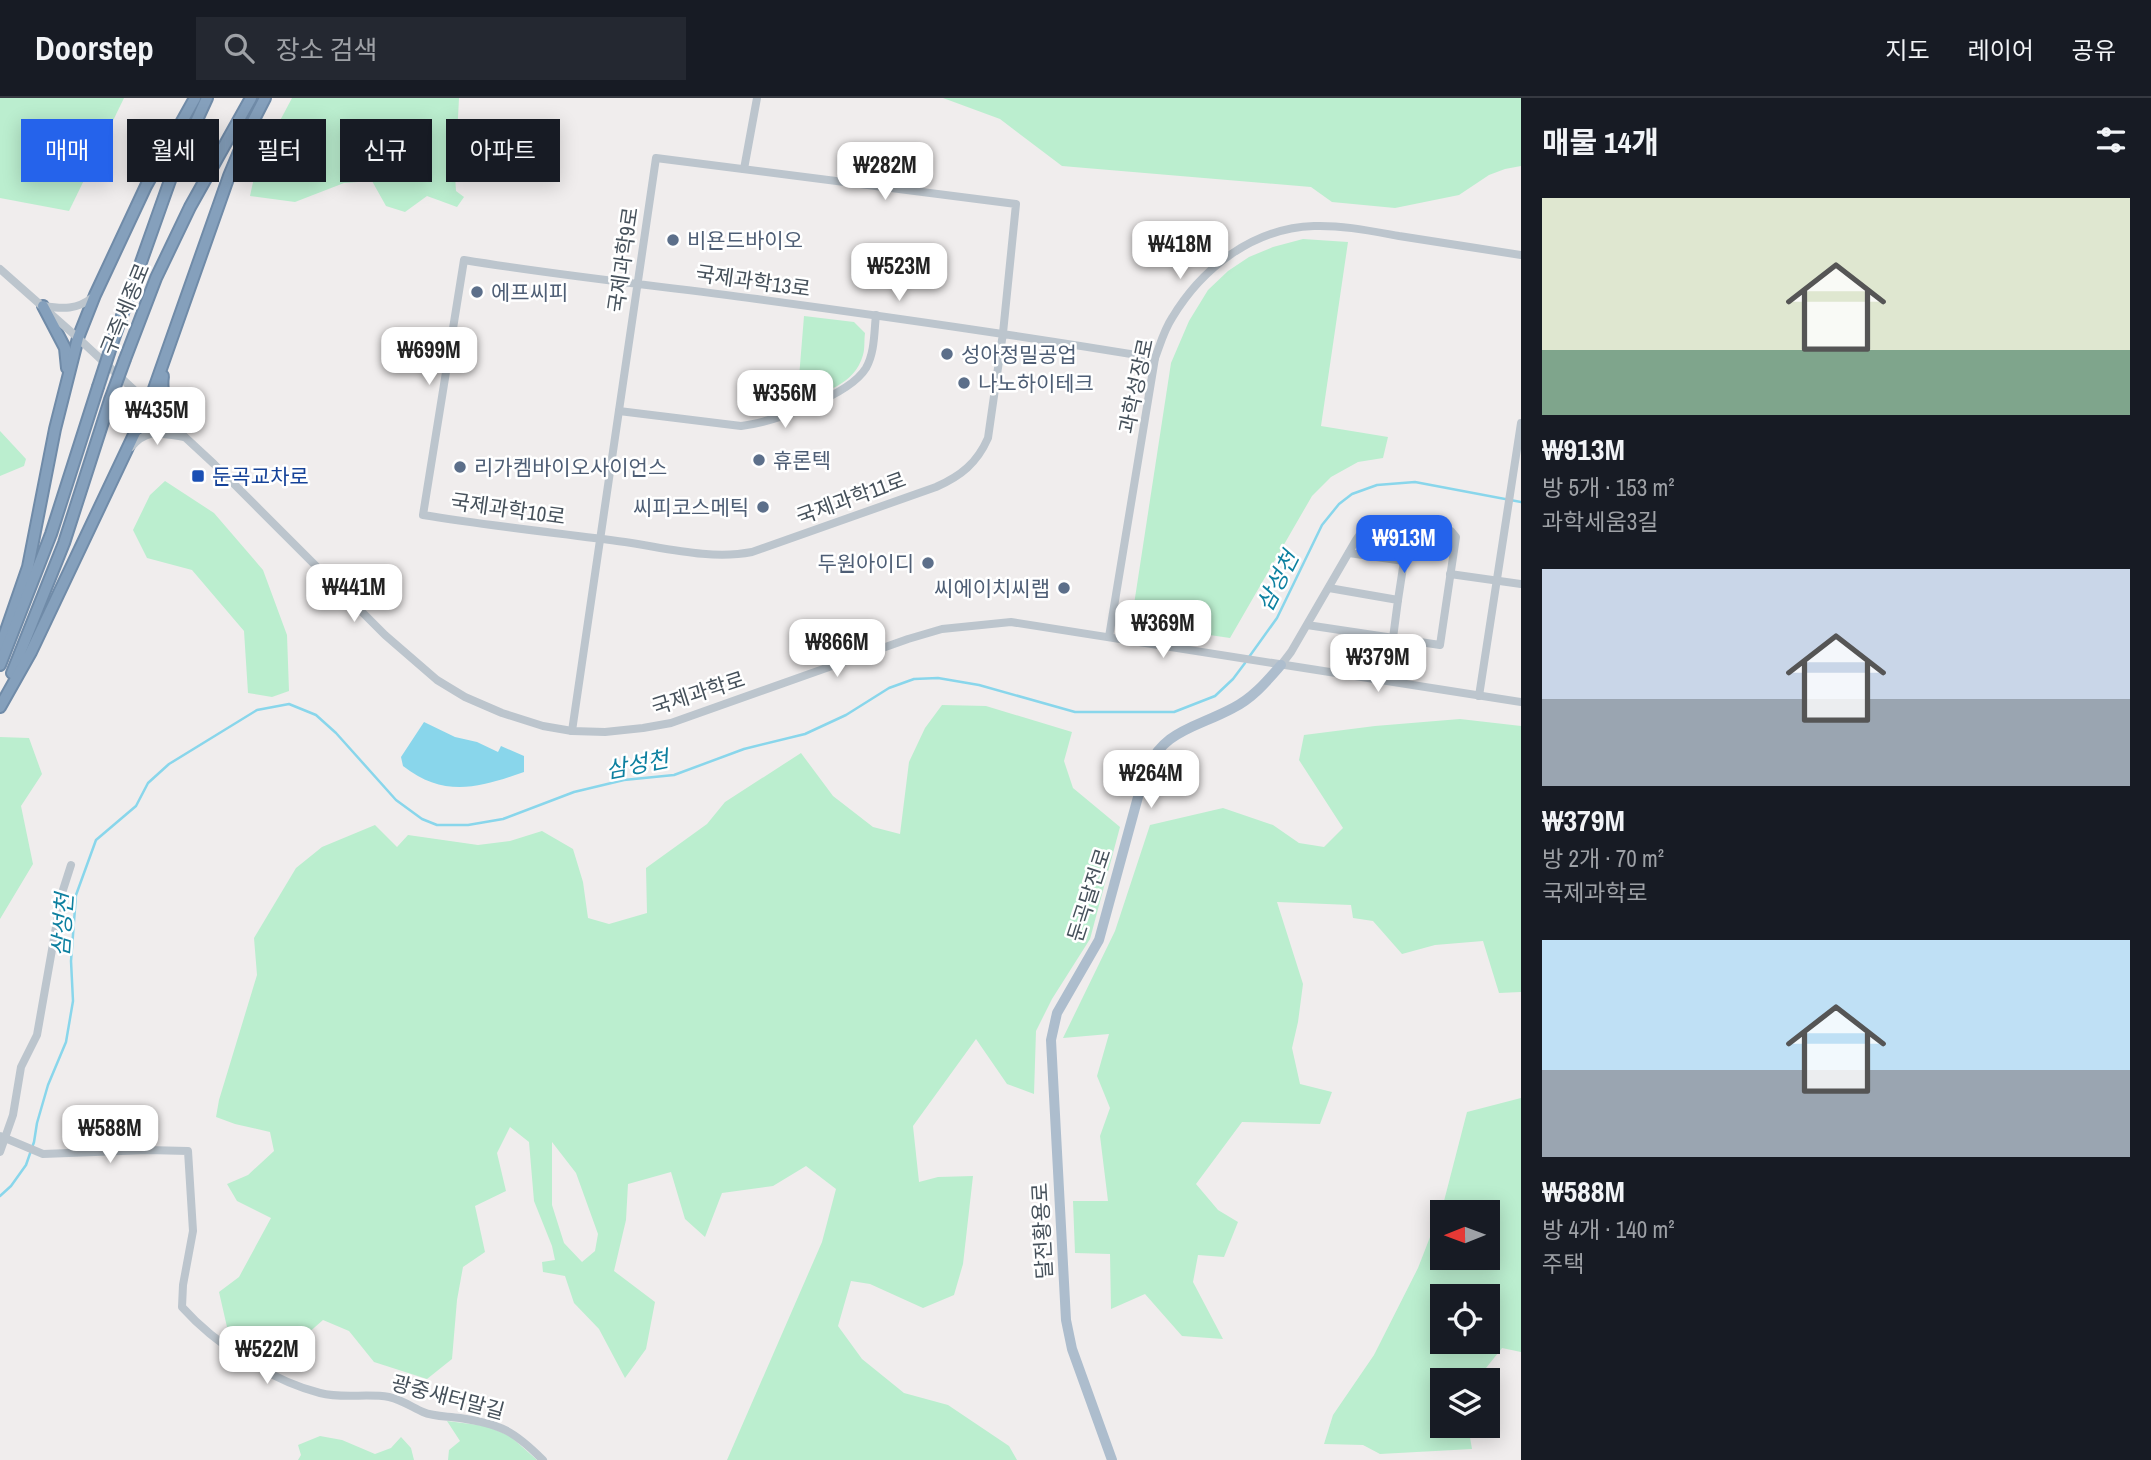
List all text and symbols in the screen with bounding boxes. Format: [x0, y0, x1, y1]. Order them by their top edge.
search box [196, 17, 686, 80]
text: Doorstep [35, 26, 154, 70]
icon: search [220, 29, 258, 67]
text: 장소 검색 [276, 32, 377, 67]
text: 지도 [1885, 34, 1930, 66]
text: 레이어 [1968, 34, 2034, 66]
text: 공유 [2072, 34, 2116, 66]
chip: 매매 [21, 119, 113, 182]
chip: 월세 [127, 119, 219, 182]
chip: 필터 [233, 119, 326, 182]
chip: 신규 [340, 119, 432, 182]
chip: 아파트 [446, 119, 560, 182]
icon: filters [2092, 121, 2130, 159]
text: 매물 14개 [1542, 122, 1659, 162]
pin: ₩282M [836, 142, 934, 202]
text: ₩282M [853, 149, 917, 180]
street label: 국제과학9로 [601, 205, 645, 315]
pin: ₩418M [1131, 222, 1229, 281]
place label: 비욘드바이오 [687, 226, 803, 255]
text: ₩418M [1148, 228, 1212, 259]
marker: 비욘드바이오 [665, 232, 681, 248]
pin: ₩523M [850, 244, 948, 303]
icon: home [1773, 244, 1899, 370]
text: ₩523M [867, 250, 931, 281]
street label: 구즉세종로 [93, 259, 157, 359]
street label: 국제과학13로 [694, 259, 812, 303]
place label: 에프씨피 [491, 278, 568, 307]
marker: 에프씨피 [469, 284, 485, 300]
pin: ₩699M [380, 328, 478, 387]
text: ₩699M [397, 334, 461, 365]
street label: 과학성장로 [1112, 336, 1160, 436]
place label: 성아정밀공업 [961, 340, 1077, 369]
marker: 성아정밀공업 [939, 346, 955, 362]
place label: 나노하이테크 [978, 369, 1094, 398]
pin: ₩356M [736, 370, 834, 430]
marker: 나노하이테크 [956, 375, 972, 391]
text: ₩356M [753, 377, 817, 408]
pin: ₩435M [108, 388, 206, 447]
text: ₩435M [125, 394, 189, 425]
text: ₩913M [1542, 429, 1625, 469]
place label: 휴론텍 [773, 446, 831, 475]
marker: 휴론텍 [751, 452, 767, 468]
place label: 리가켐바이오사이언스 [474, 453, 667, 482]
marker: 리가켐바이오사이언스 [452, 459, 468, 475]
place label: 둔곡교차로 [212, 462, 309, 491]
street label: 국제과학11로 [792, 465, 910, 531]
marker: 둔곡교차로 [190, 468, 206, 484]
text: 방 5개 · 153 m² [1542, 472, 1674, 503]
street label: 국제과학10로 [449, 487, 567, 531]
place label: 씨피코스메틱 [633, 493, 749, 522]
marker: 씨피코스메틱 [755, 499, 771, 515]
text: 과학세움3길 [1542, 506, 1658, 537]
pin: ₩913M [1355, 516, 1453, 575]
text: ₩913M [1372, 522, 1436, 553]
water label: 삼성천 [1249, 543, 1307, 616]
place label: 두원아이디 [817, 549, 914, 578]
marker: 두원아이디 [920, 555, 936, 571]
pin: ₩441M [305, 564, 403, 624]
text: ₩441M [322, 571, 386, 602]
place label: 씨에이치씨랩 [934, 574, 1050, 603]
marker: 씨에이치씨랩 [1056, 580, 1072, 596]
pin: ₩369M [1114, 601, 1212, 660]
text: ₩369M [1131, 607, 1195, 638]
icon: home [1773, 615, 1899, 741]
pin: ₩866M [788, 620, 886, 679]
text: ₩866M [805, 626, 869, 657]
pin: ₩379M [1329, 634, 1427, 694]
text: ₩379M [1346, 641, 1410, 672]
street label: 국제과학로 [648, 664, 748, 722]
water label: 삼성천 [603, 742, 674, 785]
pin: ₩264M [1102, 750, 1200, 810]
text: ₩264M [1119, 757, 1183, 788]
text: ₩379M [1542, 800, 1625, 840]
text: 방 2개 · 70 m² [1542, 843, 1664, 874]
street label: 둔곡달전로 [1060, 845, 1118, 945]
text: 국제과학로 [1542, 877, 1648, 908]
water label: 삼성천 [44, 889, 80, 958]
icon: home [1773, 986, 1899, 1112]
pin: ₩588M [61, 1105, 159, 1165]
text: ₩588M [78, 1112, 142, 1143]
text: ₩588M [1542, 1171, 1625, 1211]
street label: 달전황용로 [1025, 1182, 1059, 1280]
north arrow [1430, 1200, 1500, 1270]
map controls [1430, 1200, 1500, 1438]
text: 방 4개 · 140 m² [1542, 1214, 1674, 1245]
text: 주택 [1542, 1248, 1584, 1279]
button: locate [1430, 1284, 1500, 1354]
pin: ₩522M [218, 1326, 316, 1386]
text: ₩522M [235, 1333, 299, 1364]
street label: 광중새터말길 [388, 1368, 508, 1426]
button: layers [1430, 1368, 1500, 1438]

